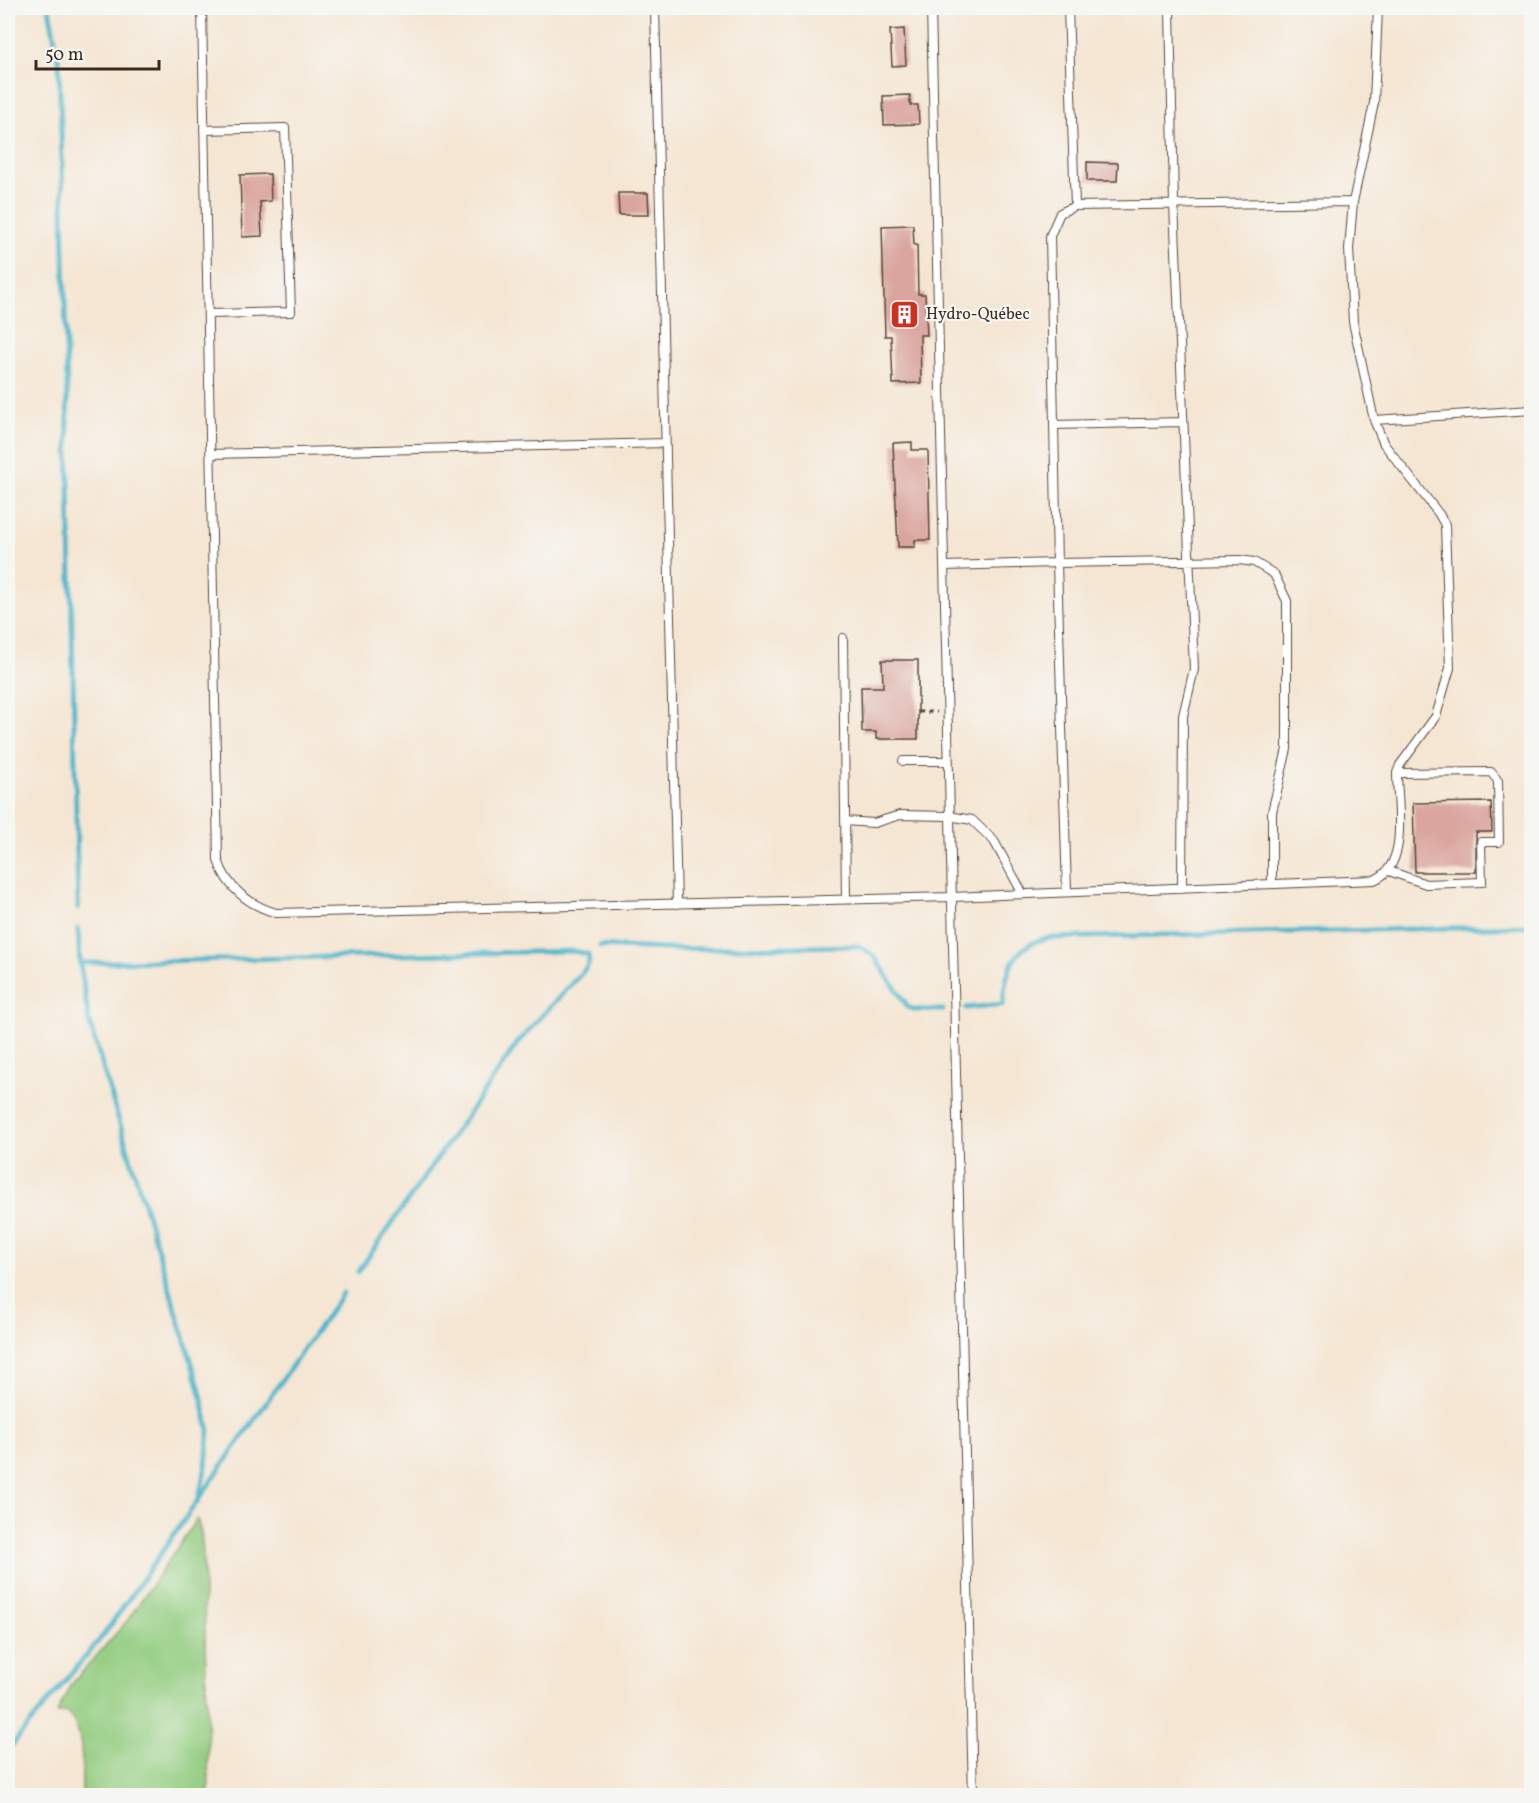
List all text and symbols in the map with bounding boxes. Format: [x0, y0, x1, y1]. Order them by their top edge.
scale bar [36, 33, 159, 71]
text: 50 m [45, 43, 84, 68]
building icon: Hydro-Québec [889, 299, 921, 331]
place label: Hydro-Québec [926, 304, 1030, 326]

